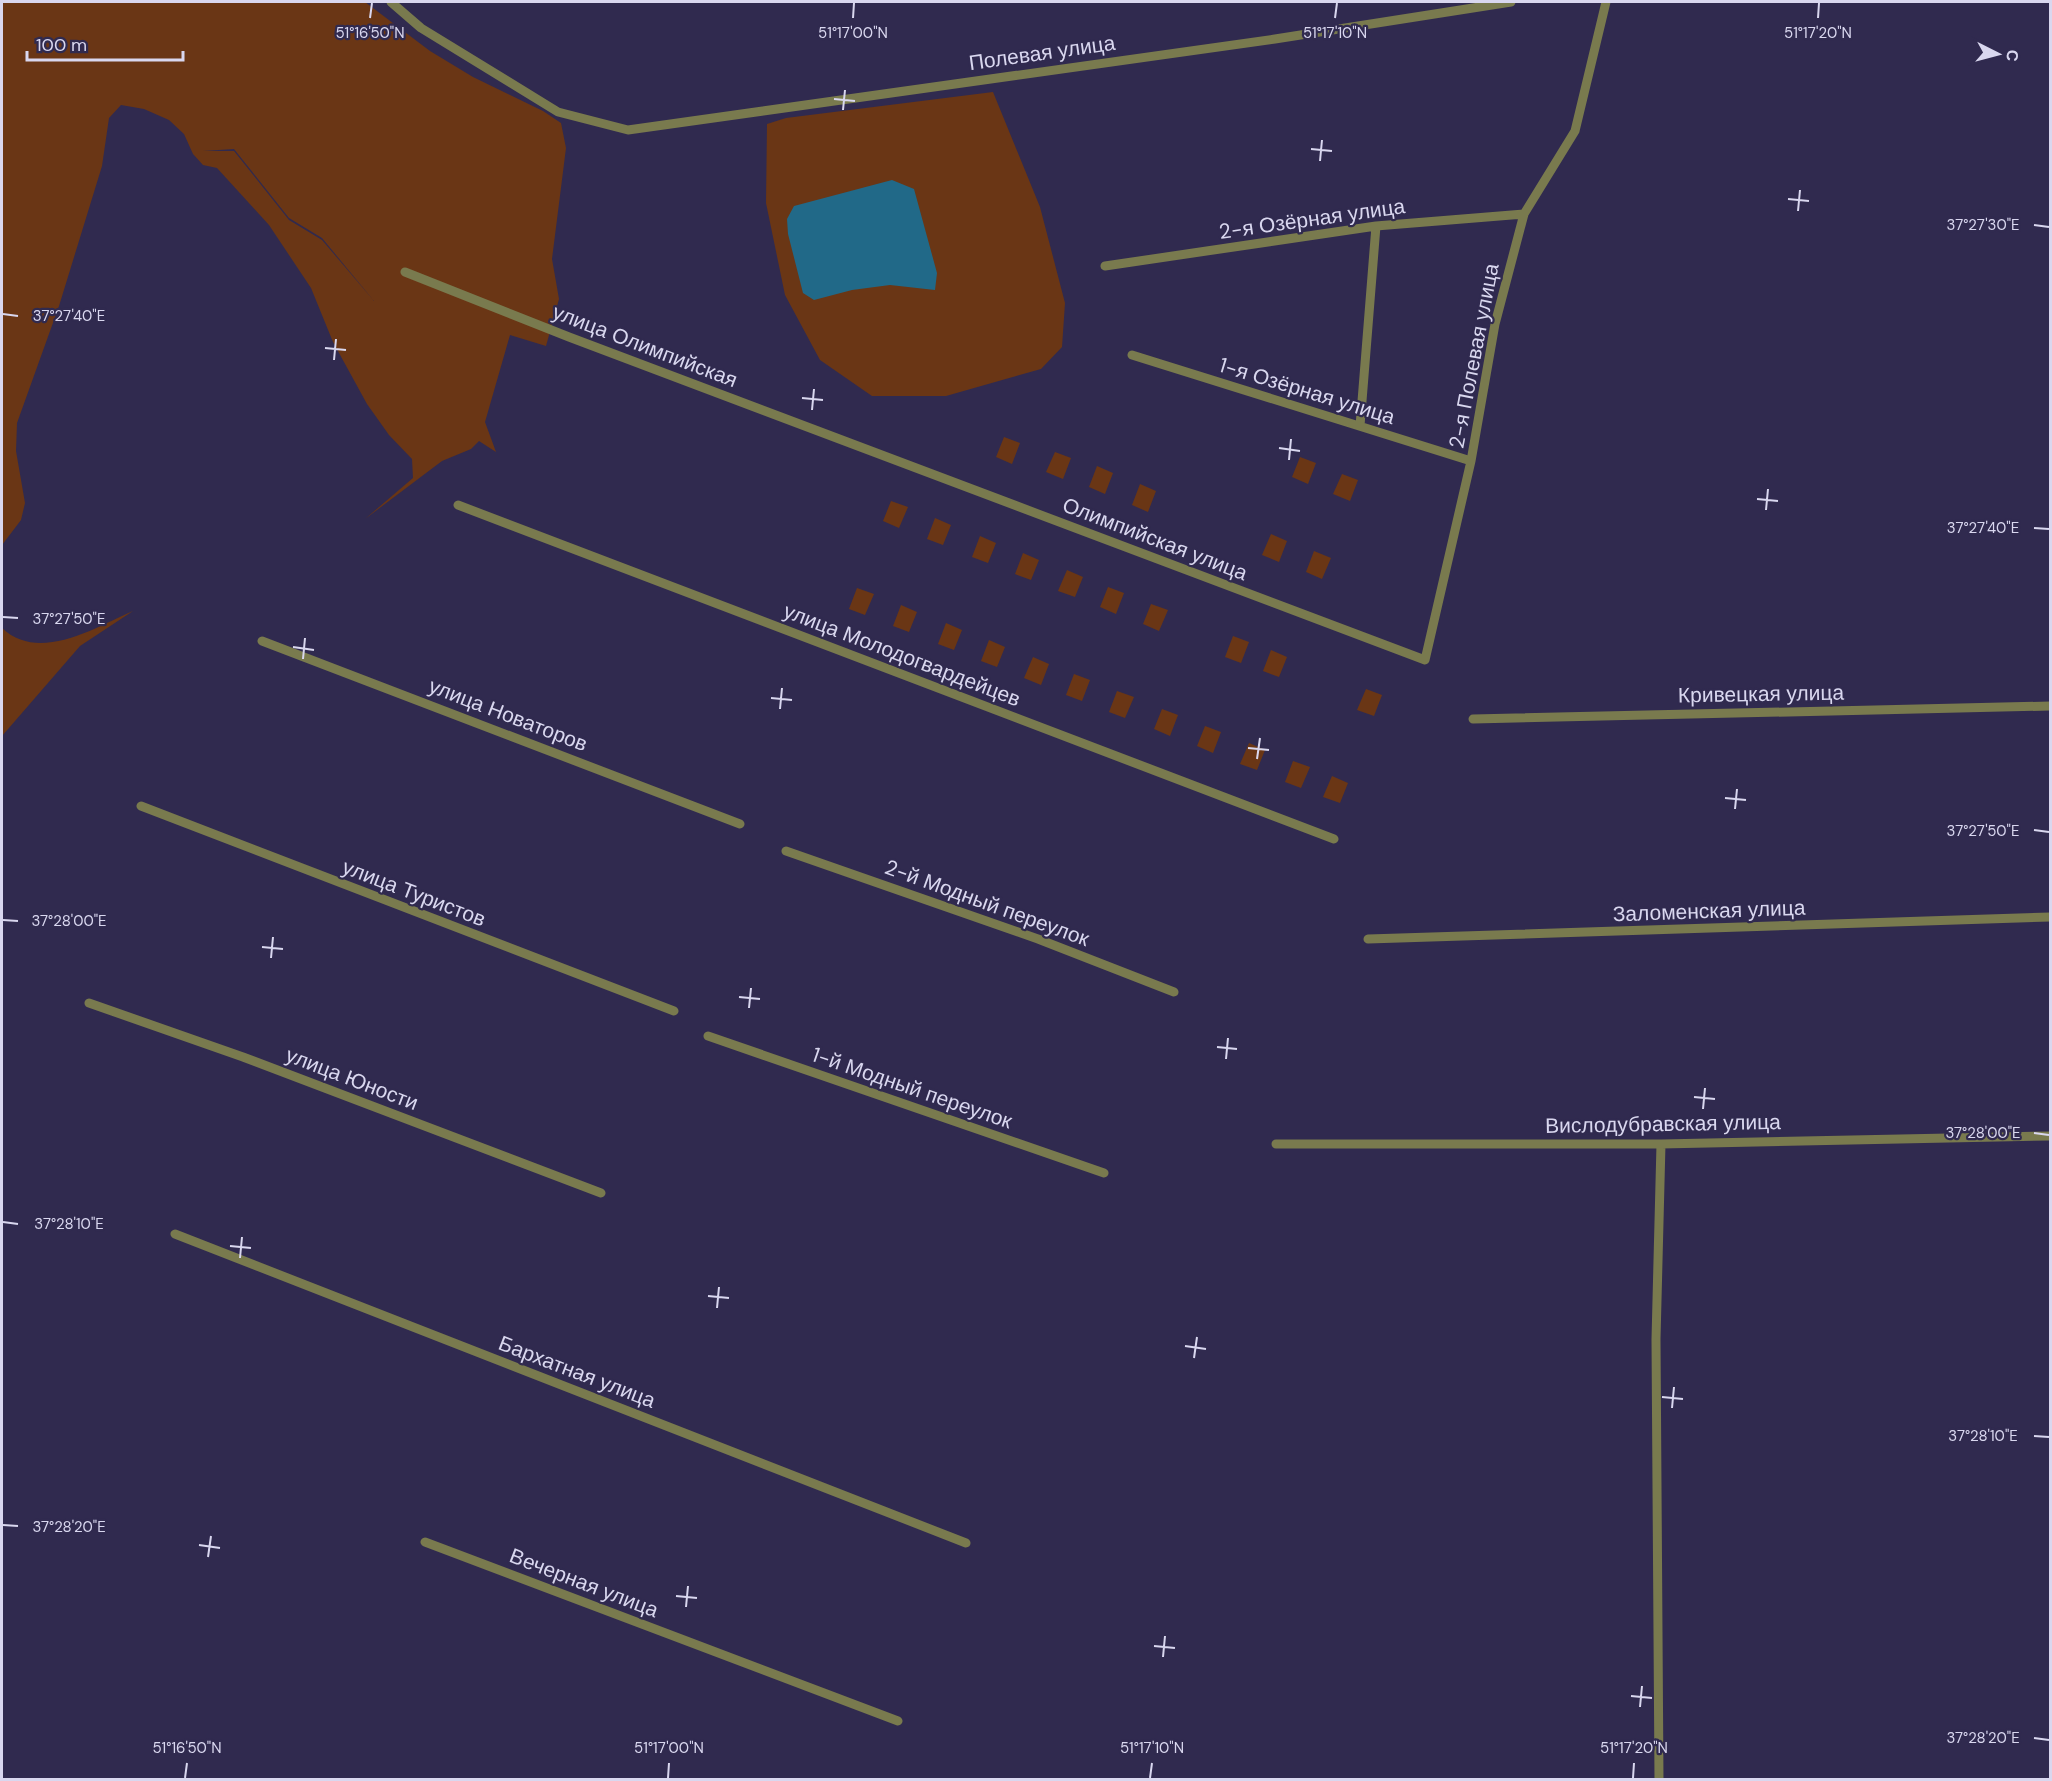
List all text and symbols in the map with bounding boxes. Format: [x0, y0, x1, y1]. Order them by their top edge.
text: 51°16'50"N [335, 23, 405, 43]
text: 51°17'00"N [818, 23, 888, 43]
text: 51°17'10"N [1303, 23, 1367, 43]
text: 51°17'20"N [1784, 23, 1852, 43]
scale bar [27, 24, 183, 62]
north arrow [1968, 24, 2028, 84]
street label: Полевая улица [967, 29, 1117, 77]
text: 100 m [36, 33, 87, 57]
text: С [2001, 49, 2023, 63]
street label: 2-я Озёрная улица [1217, 192, 1407, 246]
text: 37°27'30"E [1947, 215, 2019, 235]
street label: 2-я Полевая улица [1442, 261, 1506, 451]
street label: улица Олимпийская [549, 298, 741, 394]
text: 37°27'40"E [33, 306, 105, 326]
street label: 1-я Озёрная улица [1216, 351, 1398, 431]
street label: Олимпийская улица [1059, 491, 1252, 587]
text: 37°27'40"E [1947, 518, 2019, 538]
street label: улица Молодогвардейцев [780, 597, 1024, 713]
text: 37°27'50"E [33, 609, 105, 629]
street label: улица Новаторов [425, 672, 591, 758]
street label: Кривецкая улица [1678, 679, 1845, 709]
text: 37°27'50"E [1947, 821, 2019, 841]
street label: улица Туристов [338, 853, 490, 933]
street label: 2-й Модный переулок [881, 853, 1094, 953]
street label: Заломенская улица [1612, 894, 1806, 928]
text: 37°28'00"E [31, 911, 107, 931]
street label: улица Юности [282, 1041, 422, 1117]
street label: 1-й Модный переулок [808, 1041, 1017, 1136]
street label: Вислодубравская улица [1545, 1108, 1781, 1140]
text: 37°28'00"E [1945, 1123, 2021, 1143]
text: 37°28'10"E [34, 1214, 104, 1234]
street label: Бархатная улица [495, 1329, 660, 1415]
text: 37°28'10"E [1948, 1426, 2018, 1446]
text: 37°28'20"E [32, 1517, 106, 1537]
street label: Вечерная улица [506, 1542, 663, 1624]
text: 37°28'20"E [1946, 1728, 2020, 1748]
text: 51°16'50"N [152, 1738, 222, 1758]
text: 51°17'00"N [634, 1738, 704, 1758]
text: 51°17'10"N [1120, 1738, 1184, 1758]
text: 51°17'20"N [1600, 1738, 1668, 1758]

